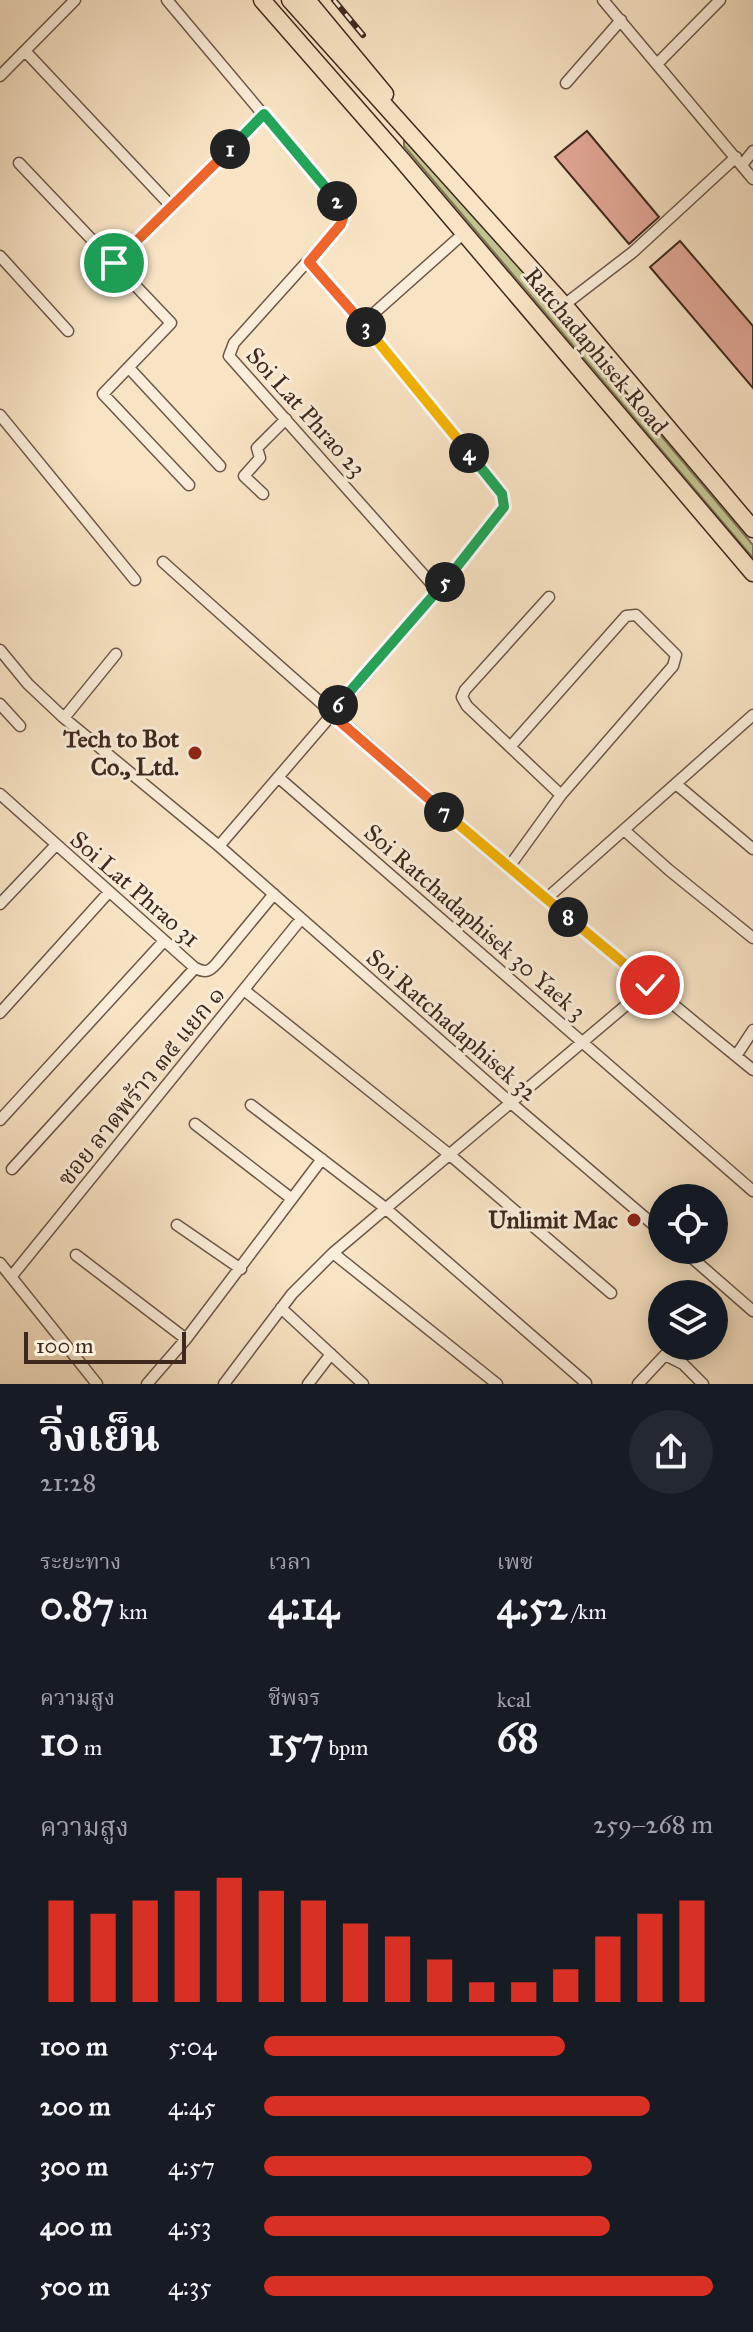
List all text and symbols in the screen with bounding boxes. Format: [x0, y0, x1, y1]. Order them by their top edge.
pin: 1 [210, 129, 250, 169]
text: 1 [226, 135, 234, 162]
pin: 2 [317, 181, 357, 221]
text: 2 [332, 187, 342, 214]
pin [80, 229, 148, 297]
icon: arrive [92, 241, 136, 285]
street label: Ratchadaphisek Road [517, 261, 675, 441]
pin: 3 [346, 307, 386, 347]
text: 3 [362, 313, 370, 340]
street label: Soi Lat Phrao 23 [240, 341, 372, 483]
pin: 4 [449, 433, 489, 473]
text: 4 [463, 439, 475, 466]
pin: 5 [425, 562, 465, 602]
text: 5 [440, 568, 450, 595]
pin: 6 [318, 685, 358, 725]
text: 6 [332, 691, 344, 718]
place label: Tech to Bot Co., Ltd. [62, 724, 179, 782]
marker: Tech to Bot Co., Ltd. [186, 744, 204, 762]
pin: 7 [424, 792, 464, 832]
text: 7 [438, 798, 450, 825]
street label: Soi Ratchadaphisek 30 Yaek 3 [358, 817, 592, 1027]
street label: Soi Lat Phrao 31 [64, 824, 206, 954]
pin: 8 [548, 897, 588, 937]
text: 8 [562, 903, 574, 930]
street label: Soi Ratchadaphisek 32 [360, 942, 544, 1108]
pin [616, 951, 684, 1019]
icon: check [628, 963, 672, 1007]
street label: ซอย ลาดพร้าว ๓๕ แยก ๑ [51, 980, 231, 1192]
map controls [648, 1184, 728, 1360]
button: locate [648, 1184, 728, 1264]
place label: Unlimit Mac [488, 1205, 618, 1235]
marker: Unlimit Mac [625, 1211, 643, 1229]
button: layers [648, 1280, 728, 1360]
scale bar [24, 1328, 186, 1364]
text: 100 m [36, 1332, 93, 1359]
text: วิ่งเย็น [40, 1409, 160, 1463]
button: share [629, 1410, 713, 1494]
text: 21:28 [40, 1466, 96, 1498]
text: ระยะทาง [40, 1548, 121, 1575]
text: เวลา [268, 1548, 311, 1575]
text: เพซ [497, 1548, 533, 1575]
text: 0.87 [40, 1581, 114, 1630]
text: 4:14 [268, 1581, 339, 1630]
text: 4:52 [497, 1581, 567, 1630]
text: km [114, 1598, 148, 1625]
text: /km [567, 1598, 607, 1625]
text: ความสูง [40, 1684, 115, 1711]
text: ชีพจร [268, 1684, 320, 1711]
text: kcal [497, 1686, 531, 1713]
text: 68 [497, 1713, 538, 1762]
text: 10 [40, 1717, 79, 1766]
text: 157 [268, 1717, 324, 1766]
text: m [79, 1734, 102, 1761]
text: bpm [324, 1734, 369, 1761]
text: 259–268 m [593, 1808, 713, 1840]
text: ความสูง [40, 1811, 129, 1843]
text: 100 m [40, 2030, 108, 2062]
text: 5:04 [168, 2030, 216, 2062]
text: 200 m [40, 2090, 111, 2122]
text: 4:45 [168, 2090, 216, 2122]
text: 300 m [40, 2150, 108, 2182]
text: 4:57 [168, 2150, 215, 2182]
text: 400 m [40, 2210, 112, 2242]
text: 4:53 [168, 2210, 212, 2242]
text: 500 m [40, 2270, 110, 2302]
text: 4:35 [168, 2270, 212, 2302]

